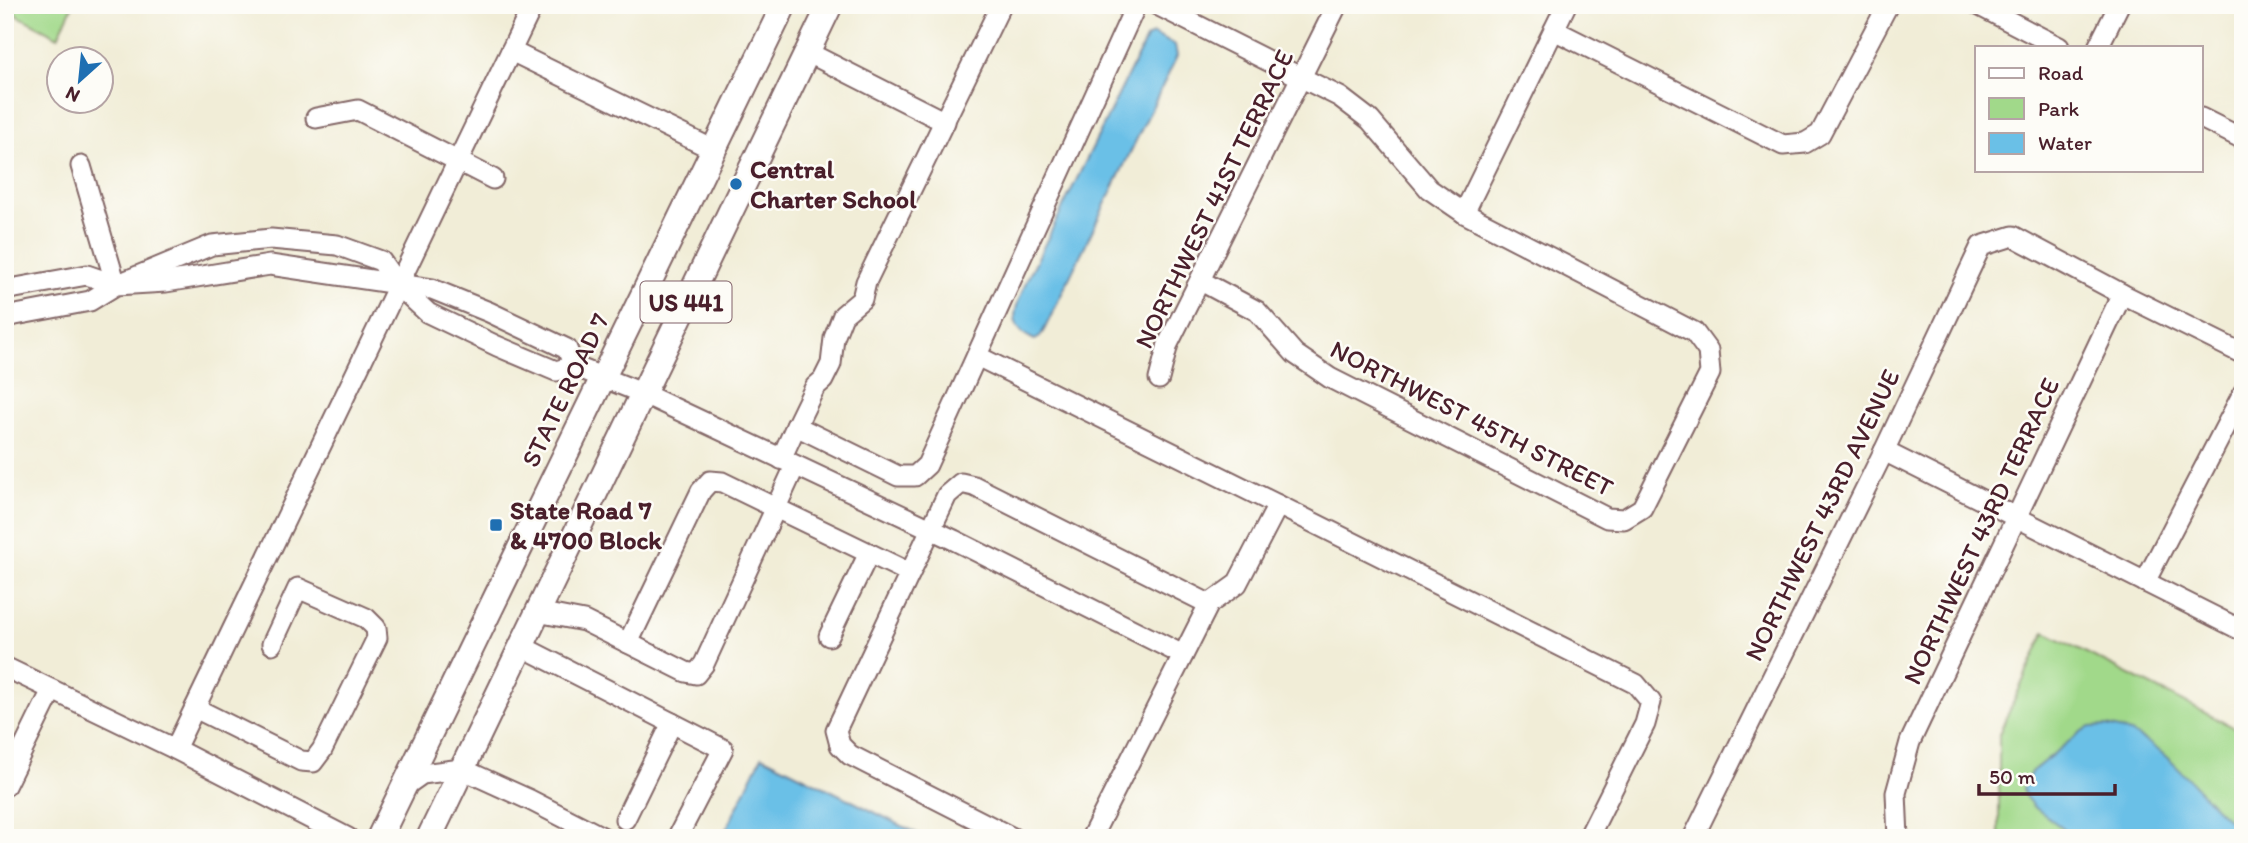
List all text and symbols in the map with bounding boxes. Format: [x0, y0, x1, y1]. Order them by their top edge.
street label: NORTHWEST 41ST TERRACE [1128, 44, 1300, 354]
north arrow [46, 46, 116, 116]
legend [1975, 46, 2202, 172]
text: Road [2038, 60, 2084, 85]
text: N [62, 82, 83, 108]
text: Park [2038, 96, 2080, 121]
text: Water [2038, 130, 2092, 155]
place label: Central Charter School [750, 153, 917, 215]
marker: Central Charter School [728, 176, 744, 192]
road number: US 441 [640, 282, 732, 323]
street label: STATE ROAD 7 [514, 308, 616, 472]
street label: NORTHWEST 45TH STREET [1325, 333, 1619, 504]
street label: NORTHWEST 43RD AVENUE [1737, 364, 1907, 666]
street label: NORTHWEST 43RD TERRACE [1896, 373, 2066, 689]
place label: State Road 7 & 4700 Block [510, 494, 662, 556]
marker: State Road 7 & 4700 Block [488, 517, 504, 533]
scale bar [1979, 752, 2115, 796]
text: 50 m [1989, 764, 2036, 789]

